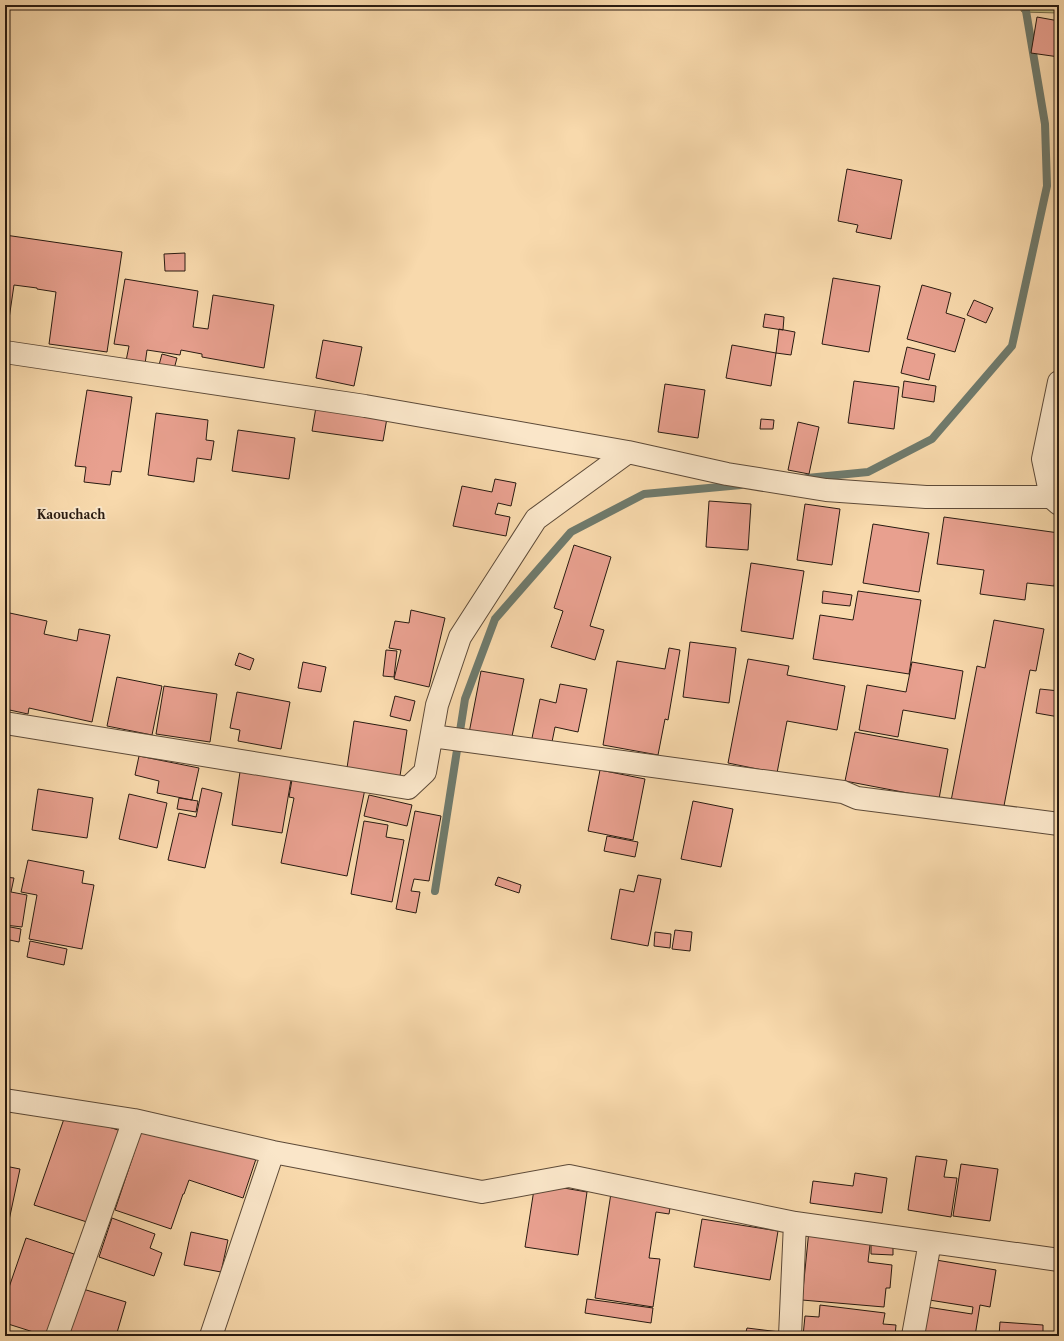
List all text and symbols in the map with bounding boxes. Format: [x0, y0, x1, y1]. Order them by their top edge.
district label: Kaouchach [37, 507, 106, 522]

